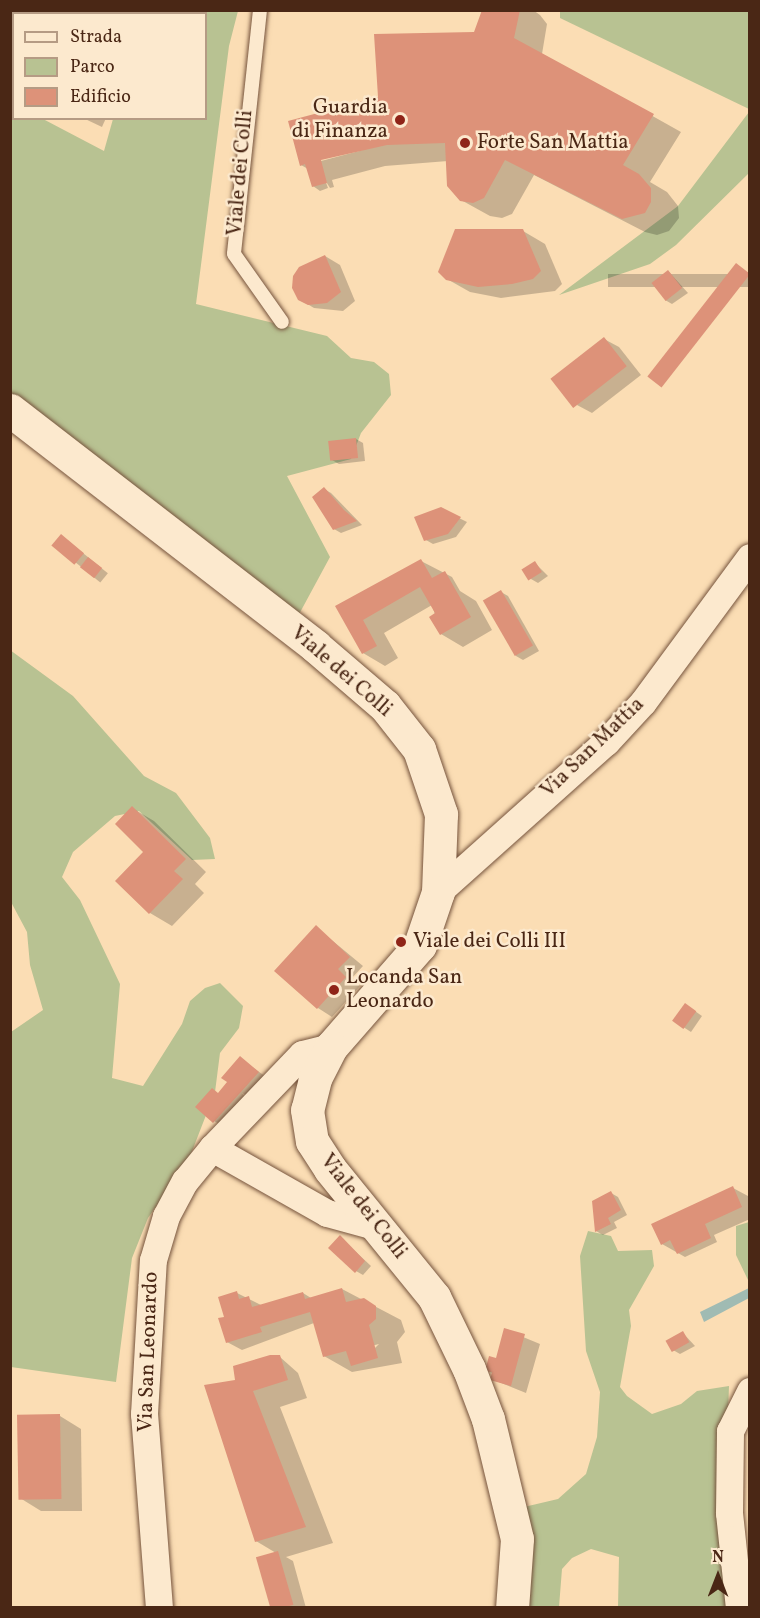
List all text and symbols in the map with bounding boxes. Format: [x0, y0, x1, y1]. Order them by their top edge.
legend [12, 12, 207, 120]
text: Strada [70, 25, 122, 50]
text: Parco [70, 55, 115, 80]
text: Edificio [70, 85, 131, 110]
place label: Guardia di Finanza [292, 95, 388, 145]
street label: Viale dei Colli [223, 109, 259, 237]
marker: Guardia di Finanza [393, 113, 407, 127]
place label: Forte San Mattia [477, 130, 629, 156]
marker: Forte San Mattia [458, 136, 472, 150]
street label: Viale dei Colli [285, 621, 397, 723]
street label: Via San Mattia [536, 692, 650, 804]
place label: Viale dei Colli III [413, 929, 566, 955]
marker: Viale dei Colli III [394, 935, 408, 949]
place label: Locanda San Leonardo [346, 965, 462, 1015]
marker: Locanda San Leonardo [327, 983, 341, 997]
street label: Viale dei Colli [314, 1149, 412, 1265]
street label: Via San Leonardo [134, 1271, 164, 1433]
north arrow [688, 1546, 748, 1606]
text: N [712, 1547, 724, 1569]

